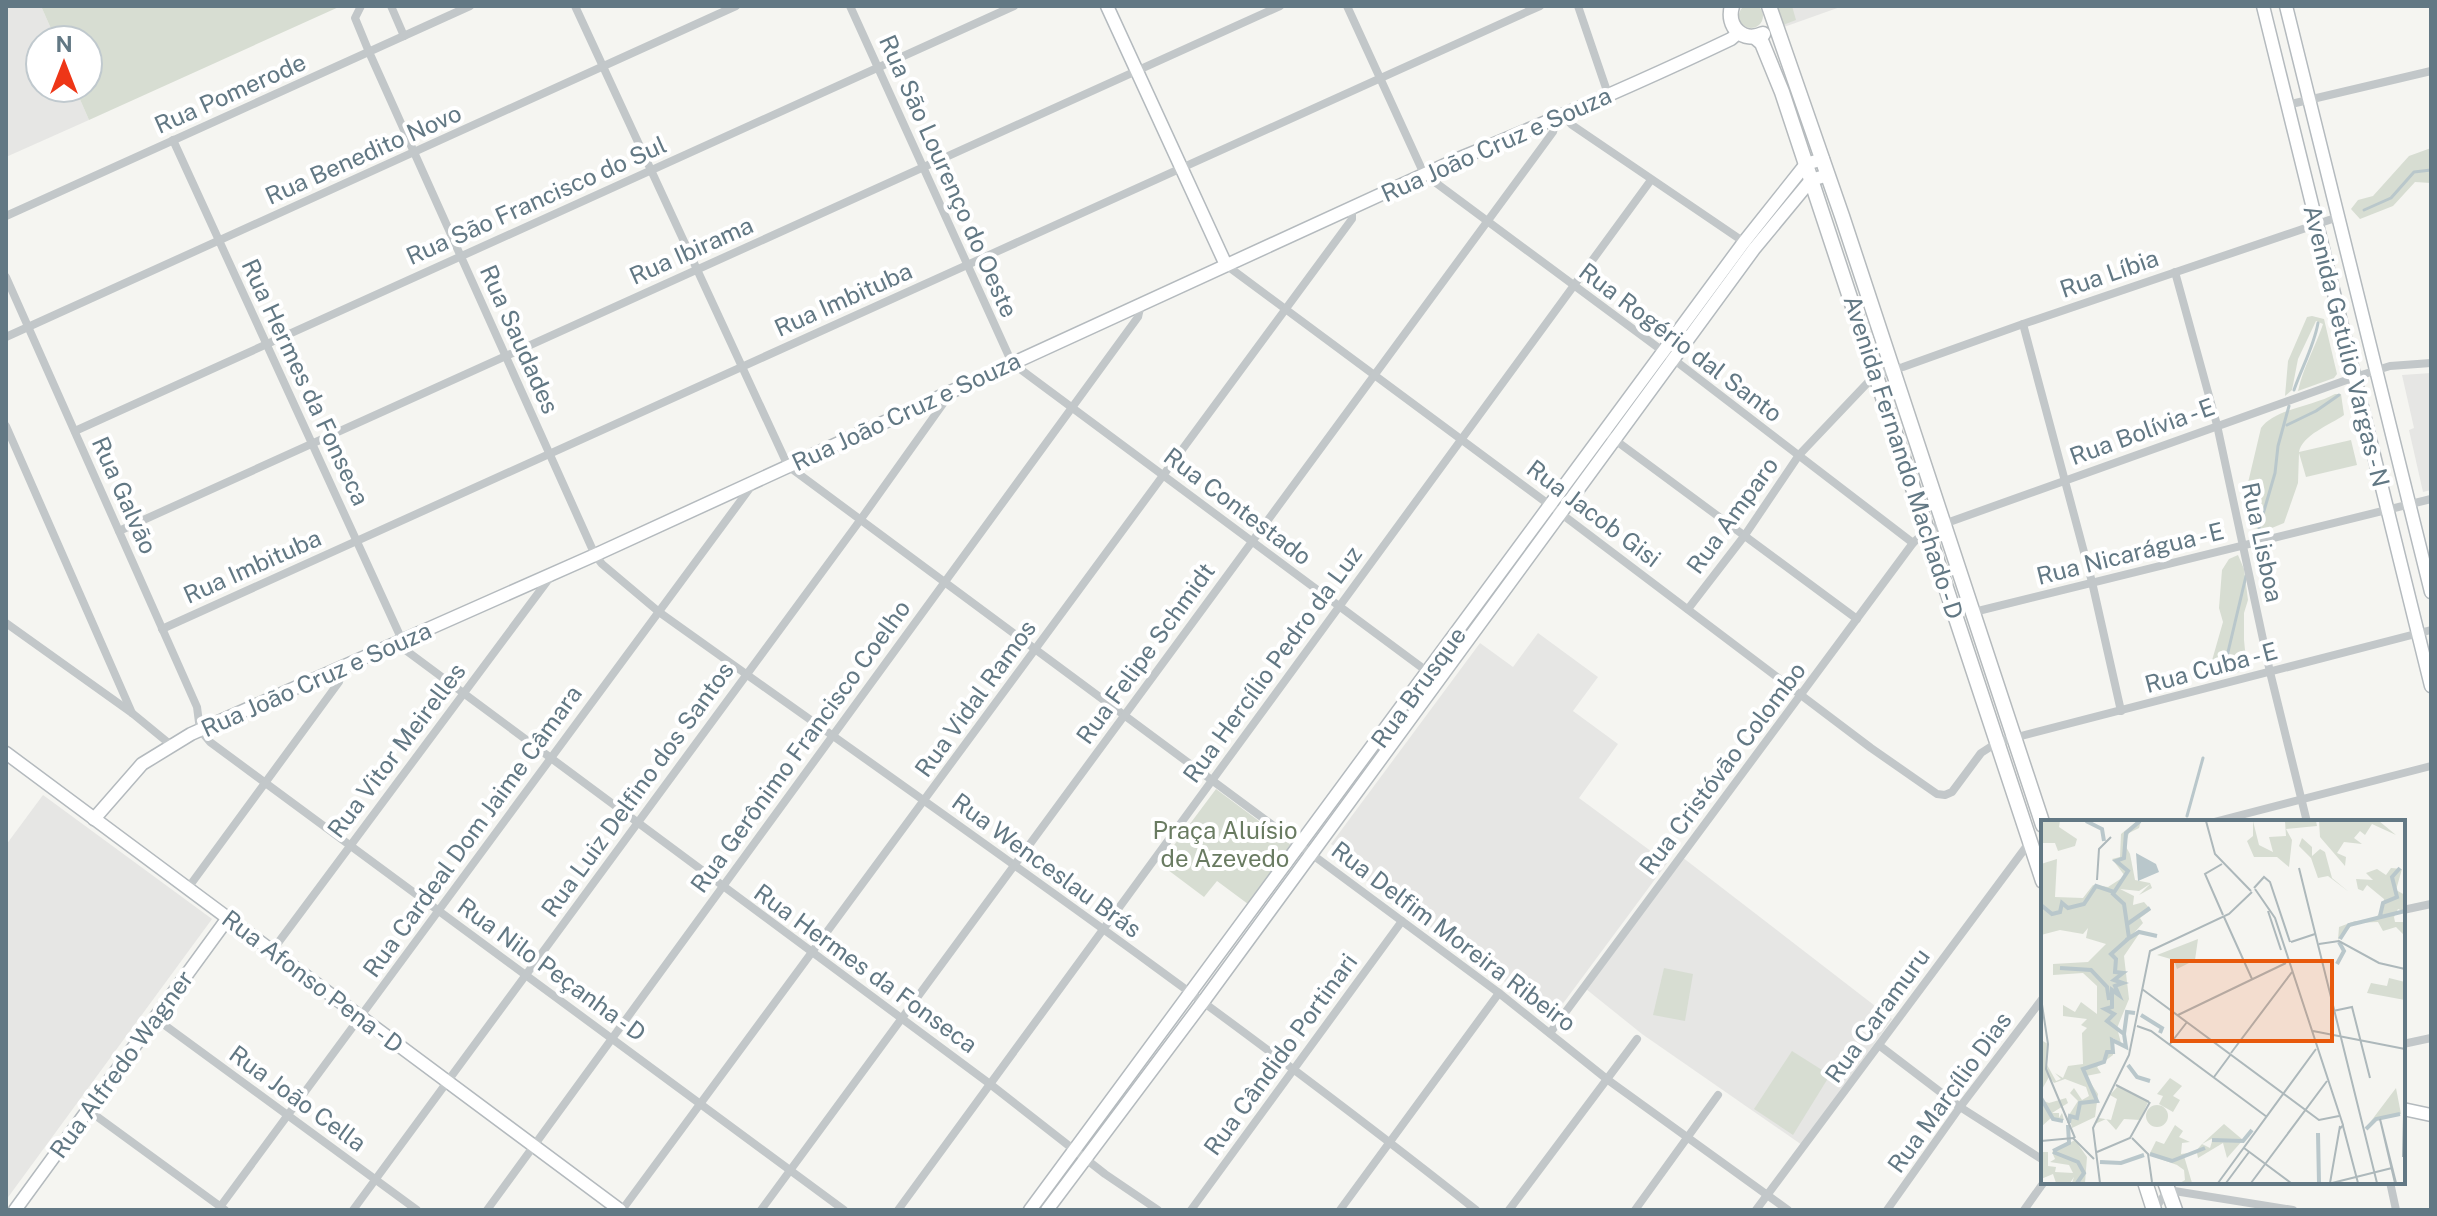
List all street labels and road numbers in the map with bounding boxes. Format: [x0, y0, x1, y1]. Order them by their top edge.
street label: Rua São Lourenço do Oeste [874, 30, 1024, 322]
street label: Rua Pomerode [150, 47, 310, 139]
street label: Rua João Cruz e Souza [1377, 81, 1615, 207]
street label: Rua Benedito Novo [261, 98, 465, 210]
street label: Rua São Francisco do Sul [402, 130, 670, 270]
street label: Avenida Getúlio Vargas - N [2298, 202, 2396, 490]
street label: Rua Ibirama [625, 210, 757, 290]
street label: Rua Líbia [2056, 243, 2162, 303]
street label: Rua Hermes da Fonseca [237, 254, 375, 510]
street label: Rua Imbituba [770, 256, 916, 342]
street label: Rua Rogério dal Santo [1574, 257, 1788, 427]
street label: Rua Saudades [475, 260, 565, 418]
street label: Avenida Fernando Machado - D [1838, 292, 1970, 622]
street label: Rua João Cruz e Souza [787, 346, 1025, 476]
street label: Rua Bolívia - E [2066, 392, 2218, 470]
street label: Rua Galvão [87, 432, 163, 558]
street label: Rua Contestado [1159, 441, 1317, 571]
street label: Rua Amparo [1680, 451, 1784, 579]
street label: Rua Jacob Gisi [1522, 454, 1666, 572]
street label: Rua Lisboa [2237, 479, 2289, 605]
street label: Rua Nicarágua - E [2033, 516, 2227, 590]
street label: Rua Imbituba [179, 523, 325, 609]
street label: Rua Hercílio Pedro da Luz [1177, 540, 1367, 788]
street label: Rua Felipe Schmidt [1070, 557, 1220, 749]
street label: Rua Gerônimo Francisco Coelho [684, 594, 916, 898]
street label: Rua Vidal Ramos [909, 614, 1041, 782]
street label: Rua João Cruz e Souza [197, 616, 435, 742]
street label: Rua Brusque [1365, 621, 1471, 753]
street label: Rua Cuba - E [2142, 636, 2280, 698]
street label: Rua Luiz Delfino dos Santos [535, 656, 739, 922]
street label: Rua Cristóvão Colombo [1633, 656, 1811, 880]
street label: Rua Vitor Meirelles [321, 657, 471, 843]
street label: Rua Cardeal Dom Jaime Câmara [357, 680, 587, 982]
street label: Rua Wenceslau Brás [947, 787, 1147, 943]
street label: Rua Delfim Moreira Ribeiro [1326, 835, 1582, 1037]
street label: Rua Hermes da Fonseca [749, 878, 983, 1058]
street label: Rua Nilo Peçanha - D [452, 891, 652, 1047]
street label: Rua Afonso Pena - D [217, 904, 409, 1058]
street label: Rua Caramuru [1819, 942, 1935, 1088]
street label: Rua Cândido Portinari [1198, 948, 1362, 1160]
street label: Rua Alfredo Wagner [44, 965, 198, 1163]
street label: Rua Marcílio Dias [1881, 1006, 2017, 1178]
street label: Rua João Cella [224, 1039, 372, 1157]

